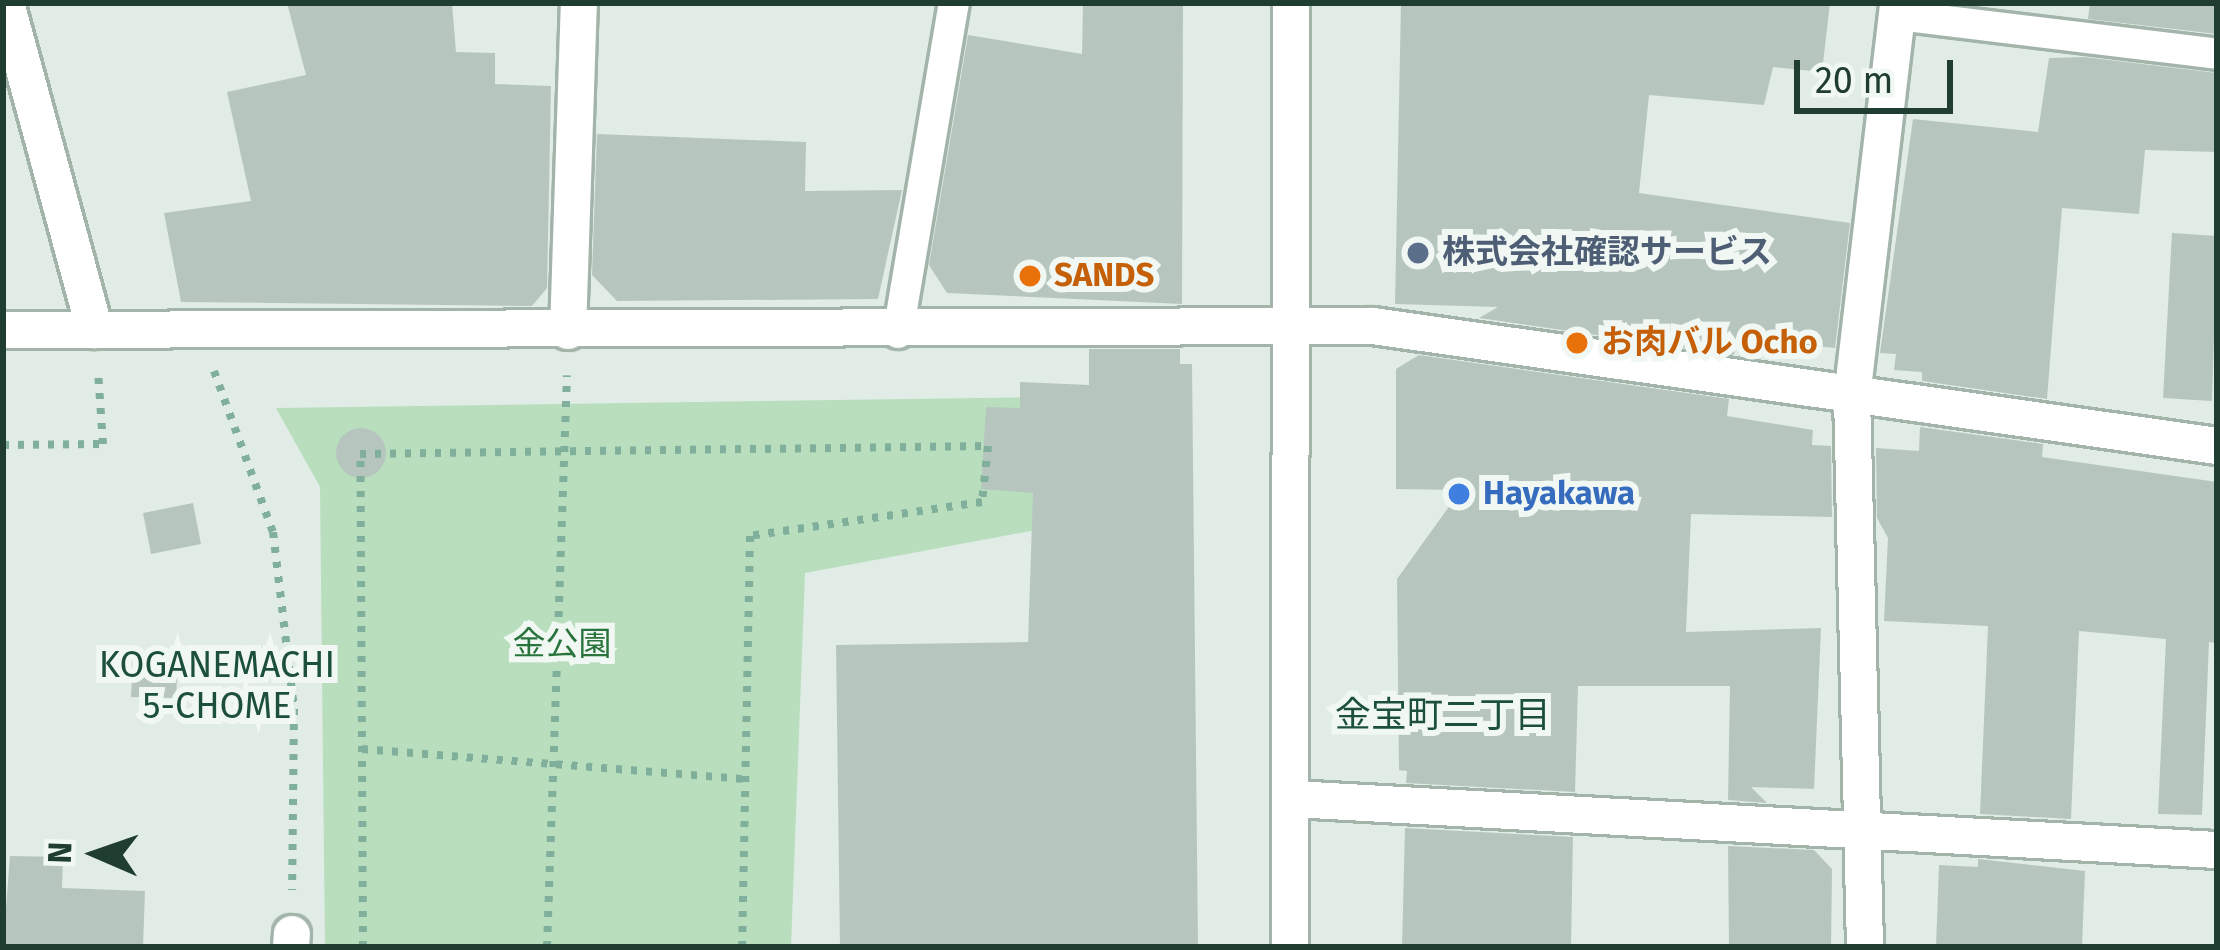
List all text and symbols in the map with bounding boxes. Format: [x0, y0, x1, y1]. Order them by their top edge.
scale bar [1800, 36, 1959, 110]
text: 20 m [1815, 59, 1893, 103]
place label: 株式会社確認サービス [1442, 233, 1772, 273]
marker: 株式会社確認サービス [1405, 240, 1431, 266]
place label: SANDS [1054, 256, 1154, 296]
marker: SANDS [1017, 263, 1043, 289]
place label: お肉バル Ocho [1601, 323, 1818, 363]
marker: お肉バル Ocho [1564, 330, 1590, 356]
place label: Hayakawa [1483, 474, 1635, 514]
marker: Hayakawa [1446, 481, 1472, 507]
park label: 金公園 [513, 625, 611, 665]
district label: KOGANEMACHI 5-CHOME [82, 643, 352, 728]
district label: 金宝町二丁目 [1335, 694, 1551, 738]
north arrow [36, 794, 156, 914]
text: N [40, 841, 80, 864]

